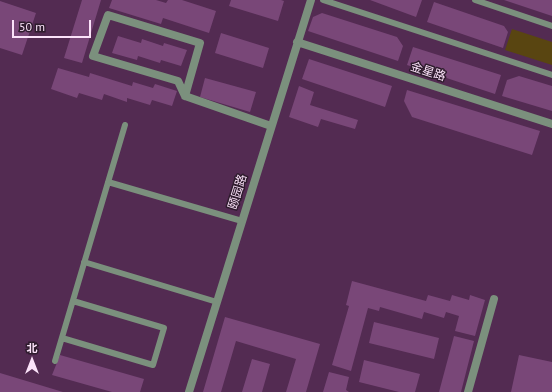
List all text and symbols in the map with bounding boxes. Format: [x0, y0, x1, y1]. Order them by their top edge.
scale bar [14, 12, 93, 38]
text: 50 m [19, 19, 45, 34]
street label: 金星路 [409, 60, 447, 84]
street label: 颐园路 [226, 173, 250, 211]
north arrow [12, 340, 52, 380]
text: 北 [27, 341, 38, 355]

